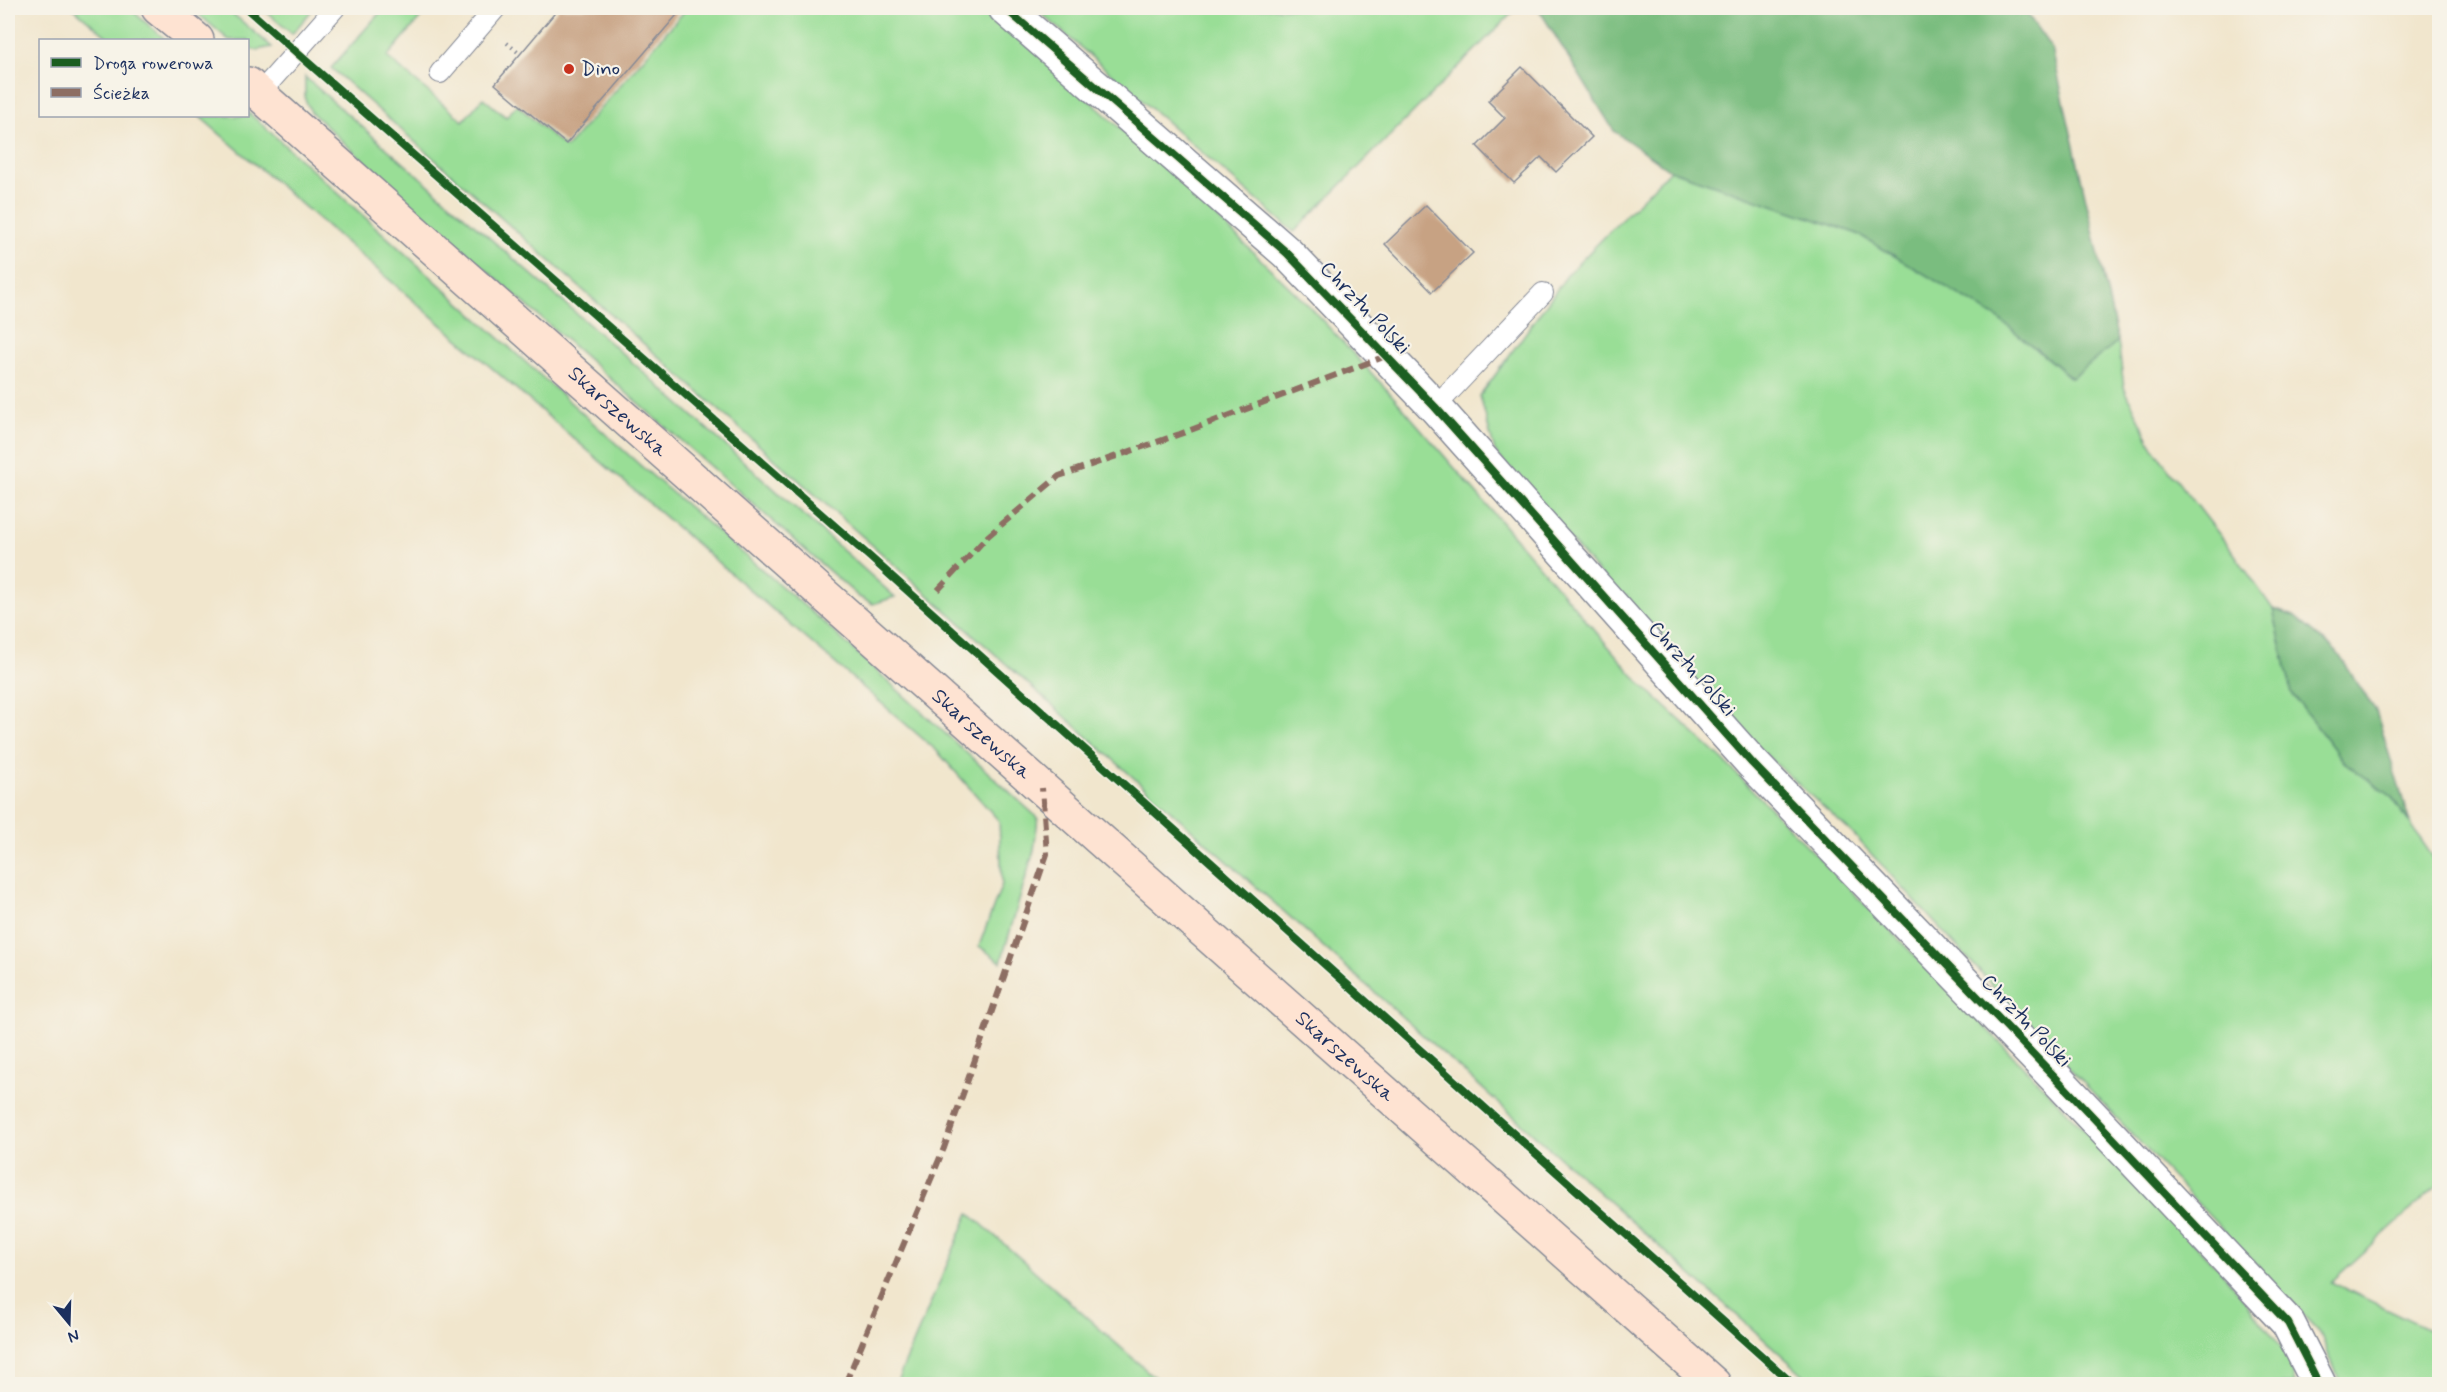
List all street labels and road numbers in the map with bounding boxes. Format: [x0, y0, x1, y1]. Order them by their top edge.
street label: Chrztu Polski [1313, 255, 1417, 361]
street label: Skarszewska [562, 360, 674, 464]
street label: Chrztu Polski [1641, 615, 1743, 723]
street label: Skarszewska [925, 682, 1037, 786]
street label: Chrztu Polski [1974, 968, 2078, 1074]
street label: Skarszewska [1289, 1005, 1401, 1109]

